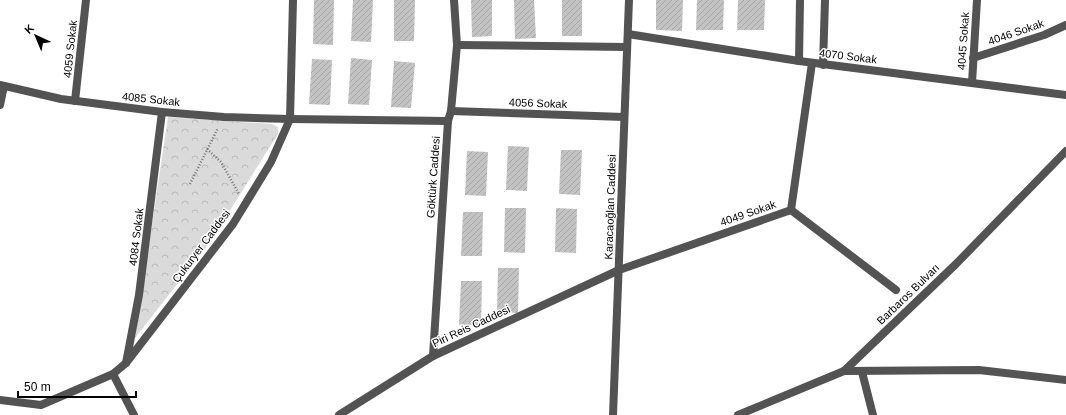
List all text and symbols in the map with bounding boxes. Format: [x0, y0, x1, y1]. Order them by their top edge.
street label: 4045 Sokak [955, 11, 971, 70]
north arrow [16, 16, 56, 56]
street label: 4046 Sokak [987, 17, 1046, 47]
street label: 4059 Sokak [61, 19, 79, 79]
text: K [22, 22, 36, 36]
street label: 4070 Sokak [818, 47, 878, 66]
street label: 4085 Sokak [121, 90, 181, 108]
street label: 4056 Sokak [509, 96, 568, 110]
street label: Göktürk Caddesi [424, 136, 442, 218]
street label: Karacaoğlan Caddesi [602, 154, 618, 260]
street label: 4049 Sokak [719, 198, 778, 228]
street label: 4084 Sokak [127, 207, 146, 267]
street label: Çukuryer Caddesi [170, 207, 232, 285]
street label: Barbaros Bulvarı [874, 261, 942, 327]
street label: Piri Reis Caddesi [430, 303, 512, 349]
scale bar [18, 373, 136, 399]
text: 50 m [24, 380, 51, 394]

